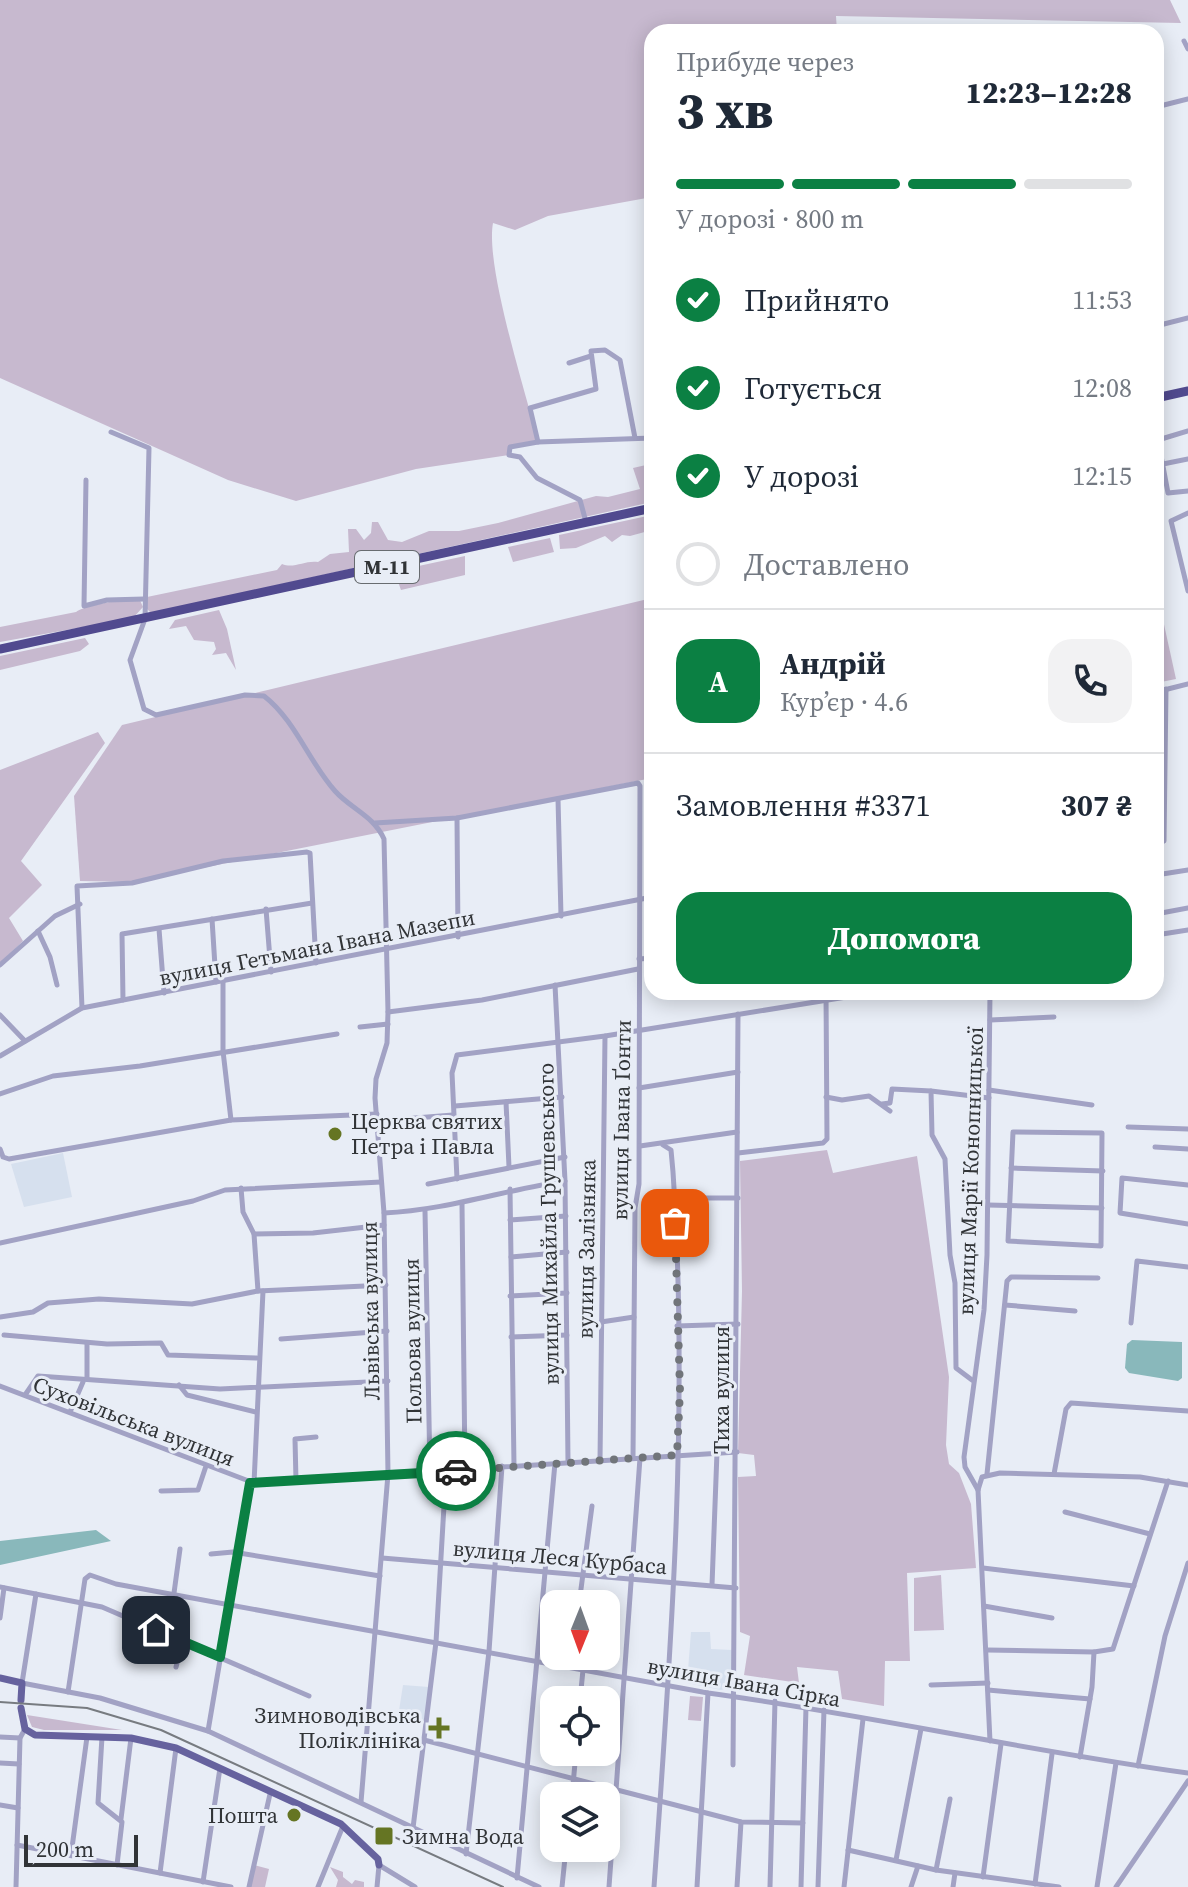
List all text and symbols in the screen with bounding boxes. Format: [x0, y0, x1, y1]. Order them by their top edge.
text: Прибуде через [676, 44, 854, 80]
text: 12:23–12:28 [965, 72, 1132, 113]
text: 3 хв [676, 74, 773, 145]
text: У дорозі · 800 m [676, 201, 864, 237]
icon: check [676, 278, 720, 322]
text: Прийнято [744, 280, 890, 321]
text: 11:53 [1072, 282, 1132, 318]
icon: check [676, 366, 720, 410]
text: Готується [744, 368, 882, 409]
text: 12:08 [1072, 370, 1132, 406]
icon: check [676, 454, 720, 498]
text: У дорозі [744, 456, 859, 497]
text: 12:15 [1072, 458, 1132, 494]
text: Доставлено [744, 544, 909, 585]
road number: М-11 [355, 551, 419, 583]
button: phone [1048, 639, 1132, 723]
text: Андрій [780, 643, 886, 684]
text: А [708, 661, 728, 702]
text: Кур’єр · 4.6 [780, 684, 908, 720]
text: Замовлення #3371 [676, 785, 931, 826]
text: 307 ₴ [1061, 785, 1132, 826]
button: Допомога [676, 892, 1132, 984]
street label: вулиця Гетьмана Івана Мазепи [156, 902, 478, 992]
street label: вулиця Івана Ґонти [604, 1019, 638, 1221]
street label: вулиця Марії Конопницької [950, 1026, 990, 1316]
street label: вулиця Михайла Грушевського [530, 1063, 566, 1385]
place label: Церква святих Петра і Павла [351, 1106, 503, 1161]
marker: Церква святих Петра і Павла [326, 1125, 344, 1143]
street label: вулиця Залізняка [569, 1158, 603, 1339]
pin [641, 1189, 709, 1257]
icon: bag [653, 1201, 697, 1245]
street label: Львівська вулиця [353, 1221, 387, 1401]
street label: Польова вулиця [396, 1258, 428, 1424]
street label: Тиха вулиця [706, 1326, 736, 1454]
street label: Суховільська вулиця [29, 1369, 239, 1473]
courier [416, 1431, 496, 1511]
icon: car [434, 1449, 478, 1493]
street label: вулиця Леся Курбаса [452, 1533, 669, 1581]
north arrow [540, 1590, 620, 1670]
map controls [540, 1590, 620, 1862]
pin [122, 1596, 190, 1664]
icon: home [134, 1608, 178, 1652]
street label: вулиця Івана Сірка [645, 1650, 844, 1714]
button: locate [540, 1686, 620, 1766]
place label: Зимноводівська Поліклініка [254, 1700, 422, 1755]
marker: Зимноводівська Поліклініка [428, 1717, 450, 1739]
button: layers [540, 1782, 620, 1862]
place label: Пошта [208, 1800, 279, 1830]
marker: Пошта [285, 1806, 303, 1824]
place label: Зимна Вода [402, 1821, 525, 1851]
marker: Зимна Вода [373, 1825, 395, 1847]
scale bar [24, 1831, 138, 1867]
text: 200 m [36, 1834, 94, 1864]

